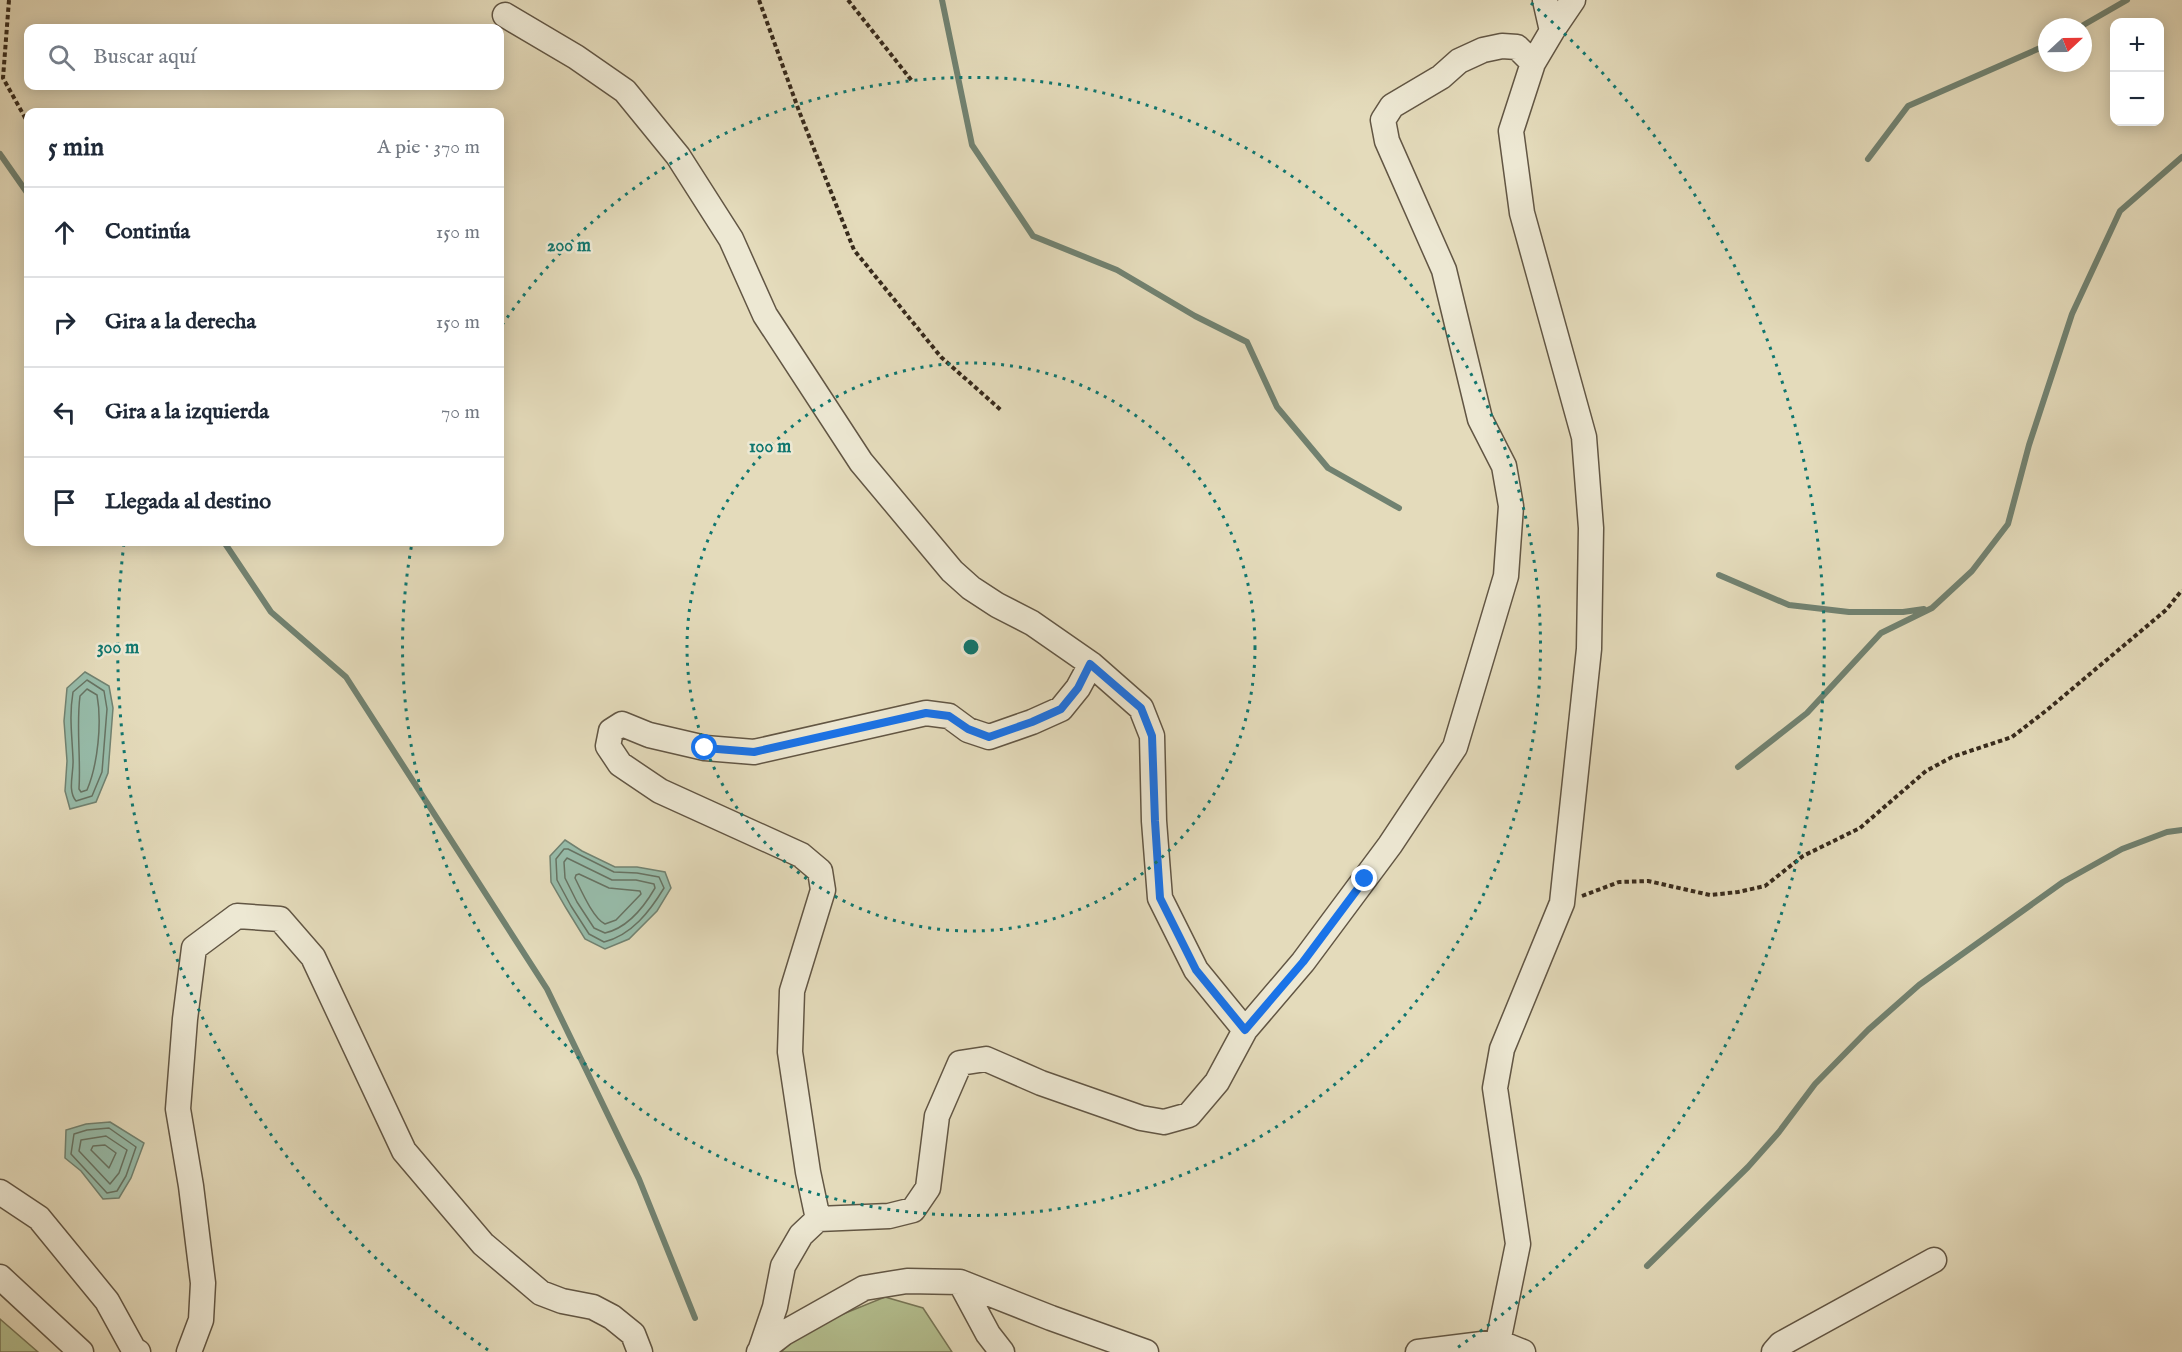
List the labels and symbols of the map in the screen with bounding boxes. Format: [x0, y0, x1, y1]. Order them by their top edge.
north arrow [2038, 18, 2092, 72]
text: 200 m [547, 235, 591, 258]
text: 100 m [749, 436, 791, 459]
text: 300 m [97, 637, 139, 660]
centre of rings [961, 637, 981, 657]
route start [691, 734, 717, 760]
route end [1351, 865, 1377, 891]

